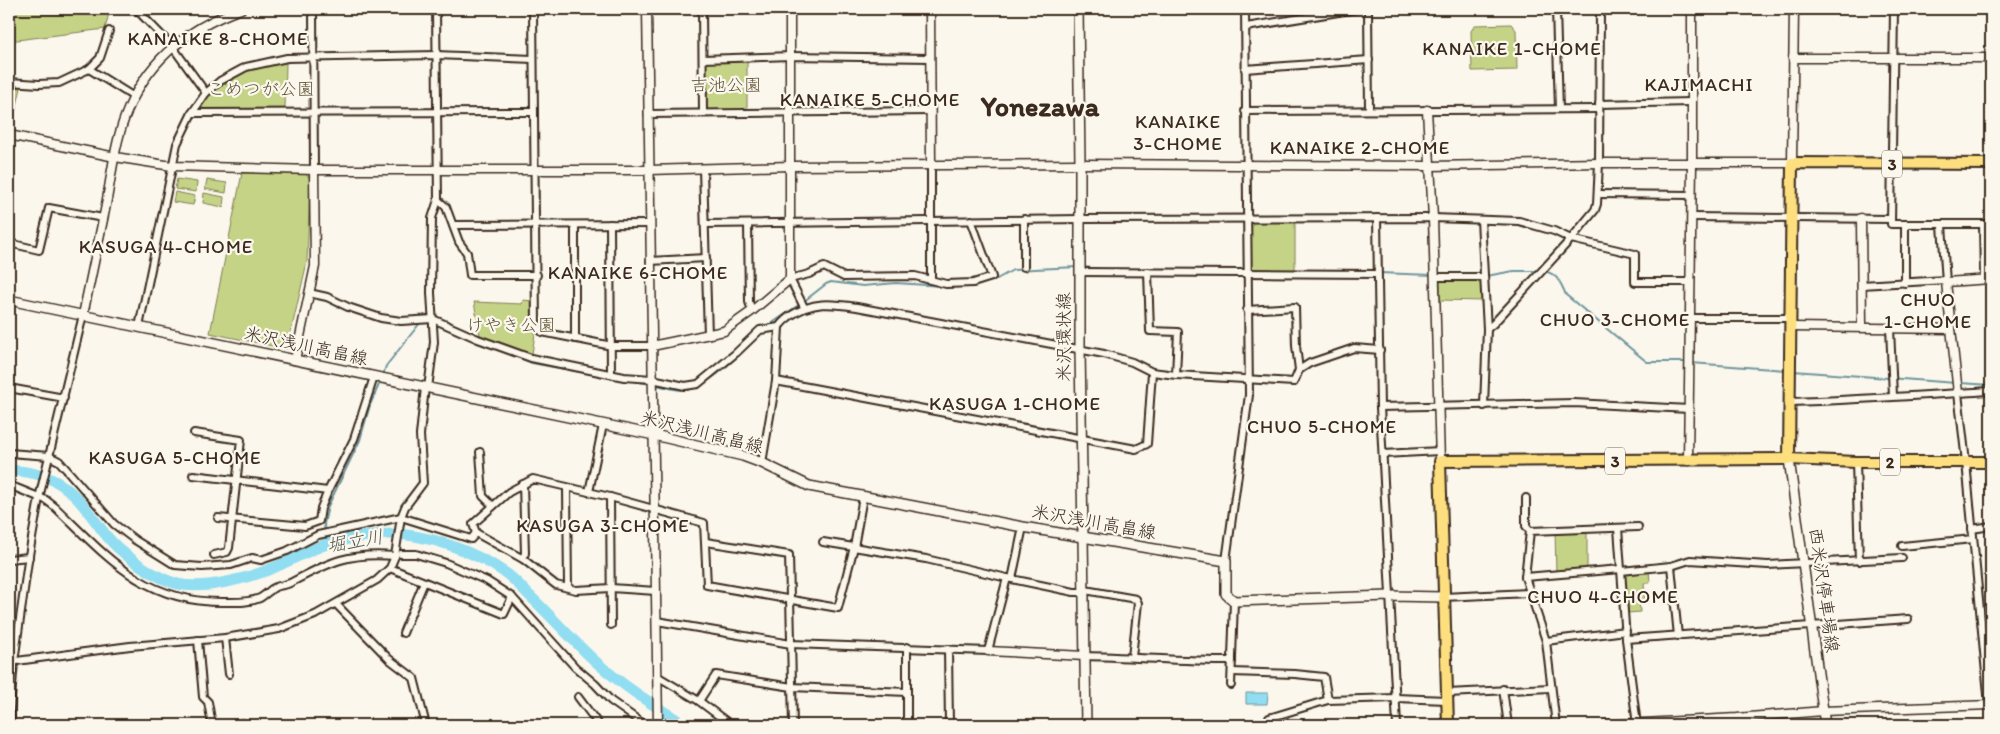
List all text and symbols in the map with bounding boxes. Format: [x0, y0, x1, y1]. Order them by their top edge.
district label: KANAIKE 8-CHOME [128, 27, 308, 50]
district label: KANAIKE 1-CHOME [1422, 37, 1602, 60]
district label: KAJIMACHI [1644, 73, 1754, 96]
park label: 吉池公園 [690, 74, 762, 96]
park label: こめつが公園 [207, 78, 315, 100]
district label: KANAIKE 5-CHOME [780, 88, 960, 111]
district label: Yonezawa [980, 89, 1100, 123]
district label: KANAIKE 3-CHOME [1133, 110, 1223, 155]
district label: KANAIKE 2-CHOME [1270, 136, 1450, 159]
road number: 3 [1882, 150, 1902, 178]
district label: KASUGA 4-CHOME [79, 235, 253, 258]
district label: KANAIKE 6-CHOME [548, 261, 728, 284]
district label: CHUO 1-CHOME [1884, 288, 1972, 333]
street label: 米沢環状線 [1053, 292, 1075, 382]
district label: CHUO 3-CHOME [1540, 308, 1690, 331]
park label: けやき公園 [466, 314, 556, 336]
street label: 米沢浅川高畠線 [242, 322, 370, 370]
district label: KASUGA 1-CHOME [929, 392, 1101, 415]
street label: 米沢浅川高畠線 [638, 406, 766, 458]
district label: CHUO 5-CHOME [1247, 415, 1397, 438]
district label: KASUGA 5-CHOME [88, 446, 262, 469]
road number: 3 [1605, 448, 1625, 474]
road number: 2 [1880, 448, 1900, 476]
street label: 米沢浅川高畠線 [1030, 500, 1158, 544]
district label: KASUGA 3-CHOME [516, 514, 690, 537]
water label: 堀立川 [325, 525, 385, 557]
street label: 西米沢停車場線 [1804, 526, 1844, 654]
district label: CHUO 4-CHOME [1527, 585, 1679, 608]

